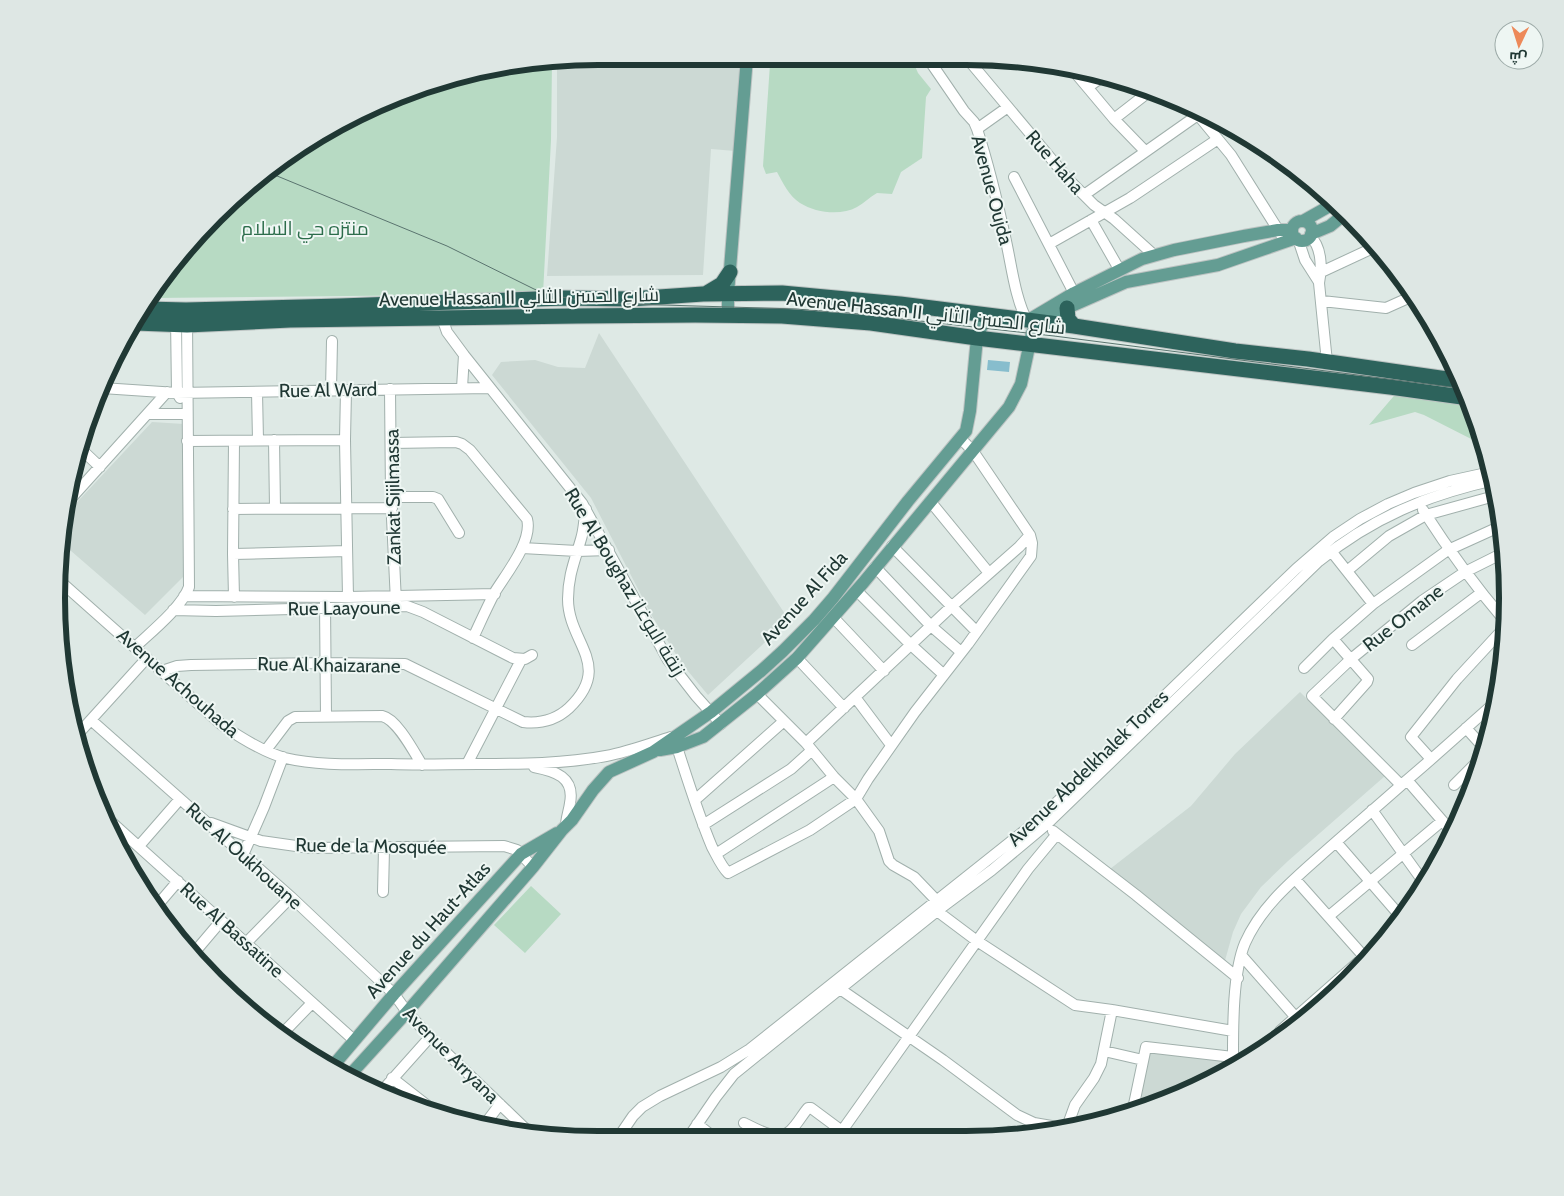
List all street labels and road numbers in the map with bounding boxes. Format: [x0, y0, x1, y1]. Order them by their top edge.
street label: Rue Haha [1021, 125, 1089, 199]
street label: Avenue Oujda [966, 133, 1018, 247]
street label: Avenue Hassan II شارع الحسن الثاني [379, 283, 659, 314]
street label: Avenue Hassan II شارع الحسن الثاني [785, 287, 1067, 342]
street label: Rue Al Ward [279, 378, 377, 402]
street label: Zankat Sijilmassa [380, 429, 406, 565]
street label: Rue Al Boughaz زنقة البوغاز [560, 484, 690, 680]
street label: Avenue Al Fida [756, 546, 852, 650]
street label: Rue Omane [1358, 579, 1448, 657]
street label: Rue Laayoune [287, 596, 401, 620]
street label: Avenue Achouhada [112, 624, 244, 742]
street label: Rue Al Khaizarane [257, 652, 401, 678]
street label: Avenue Abdelkhalek Torres [1003, 685, 1173, 851]
street label: Rue Al Oukhouane [181, 798, 307, 914]
street label: Rue de la Mosquée [295, 833, 447, 859]
street label: Avenue du Haut-Atlas [361, 857, 495, 1003]
street label: Rue Al Bassatine [175, 877, 289, 983]
street label: Avenue Arryana [398, 1002, 504, 1108]

